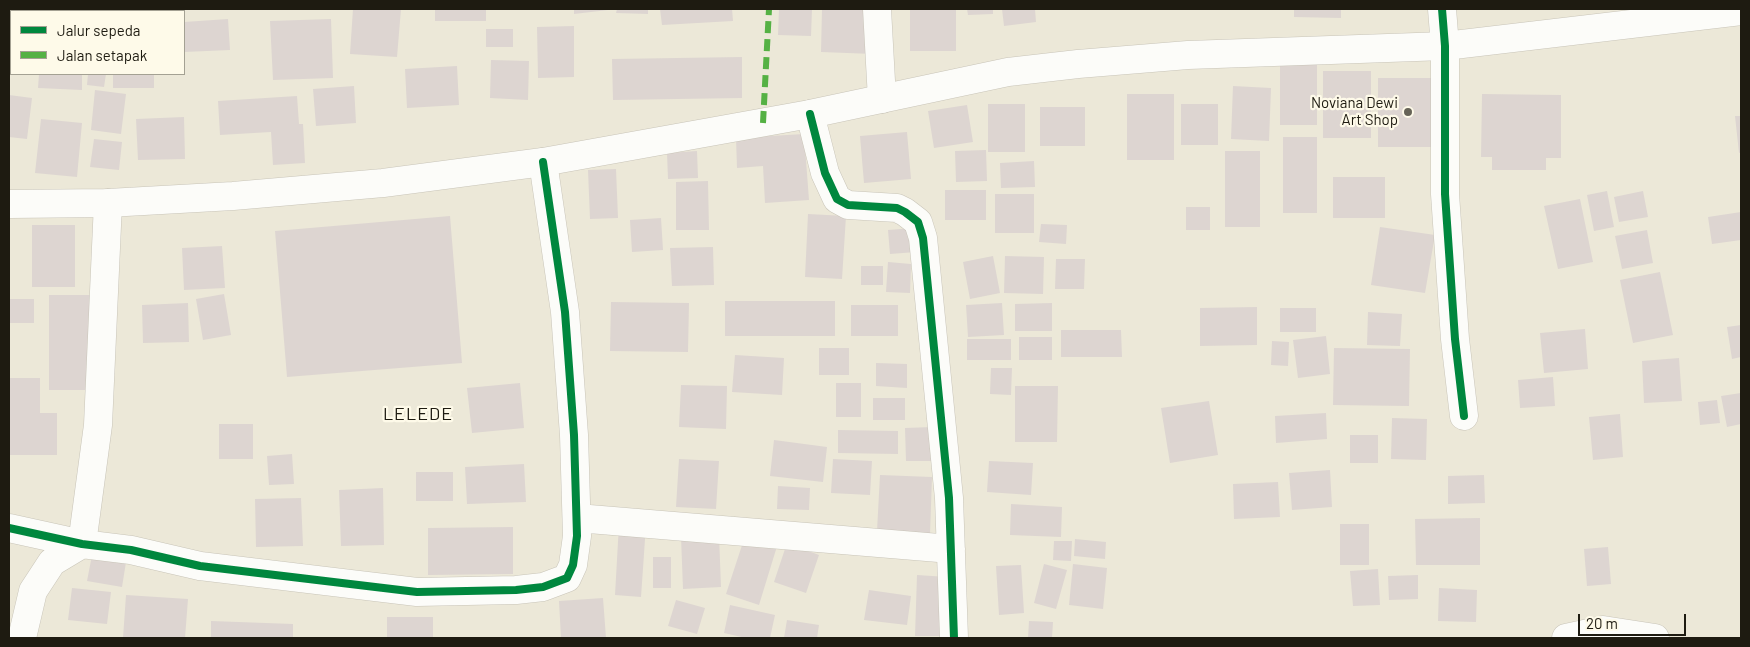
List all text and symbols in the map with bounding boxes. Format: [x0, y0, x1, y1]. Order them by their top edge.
legend [10, 10, 185, 75]
text: Jalur sepeda [57, 21, 141, 39]
text: Jalan setapak [57, 46, 147, 64]
place label: Noviana Dewi Art Shop [1311, 94, 1398, 129]
marker: Noviana Dewi Art Shop [1402, 106, 1414, 118]
district label: LELEDE [382, 403, 454, 425]
scale bar [1580, 604, 1688, 636]
text: 20 m [1586, 614, 1618, 632]

